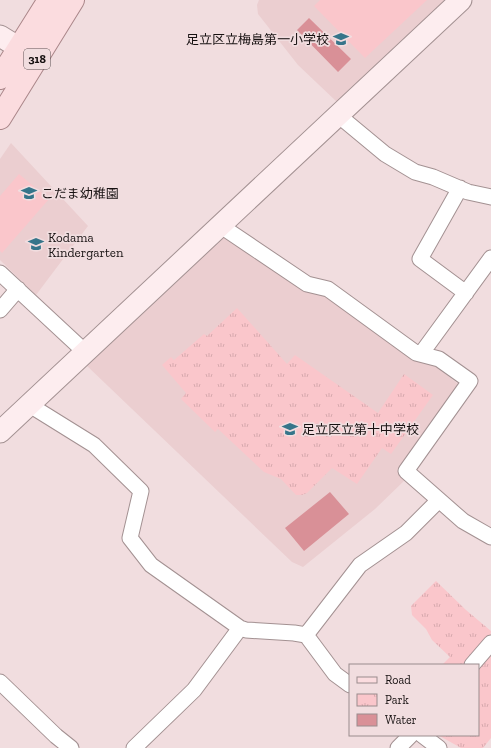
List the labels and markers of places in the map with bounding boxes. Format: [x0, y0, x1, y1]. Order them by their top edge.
school or university icon: 足立区立梅島第一小学校 [332, 30, 350, 48]
place label: 足立区立梅島第一小学校 [186, 32, 329, 47]
school or university icon: こだま幼稚園 [20, 184, 38, 202]
place label: こだま幼稚園 [41, 186, 119, 201]
place label: Kodama Kindergarten [48, 230, 124, 260]
school or university icon: Kodama Kindergarten [27, 235, 45, 253]
school or university icon: 足立区立第十中学校 [281, 420, 299, 438]
place label: 足立区立第十中学校 [302, 422, 419, 437]

